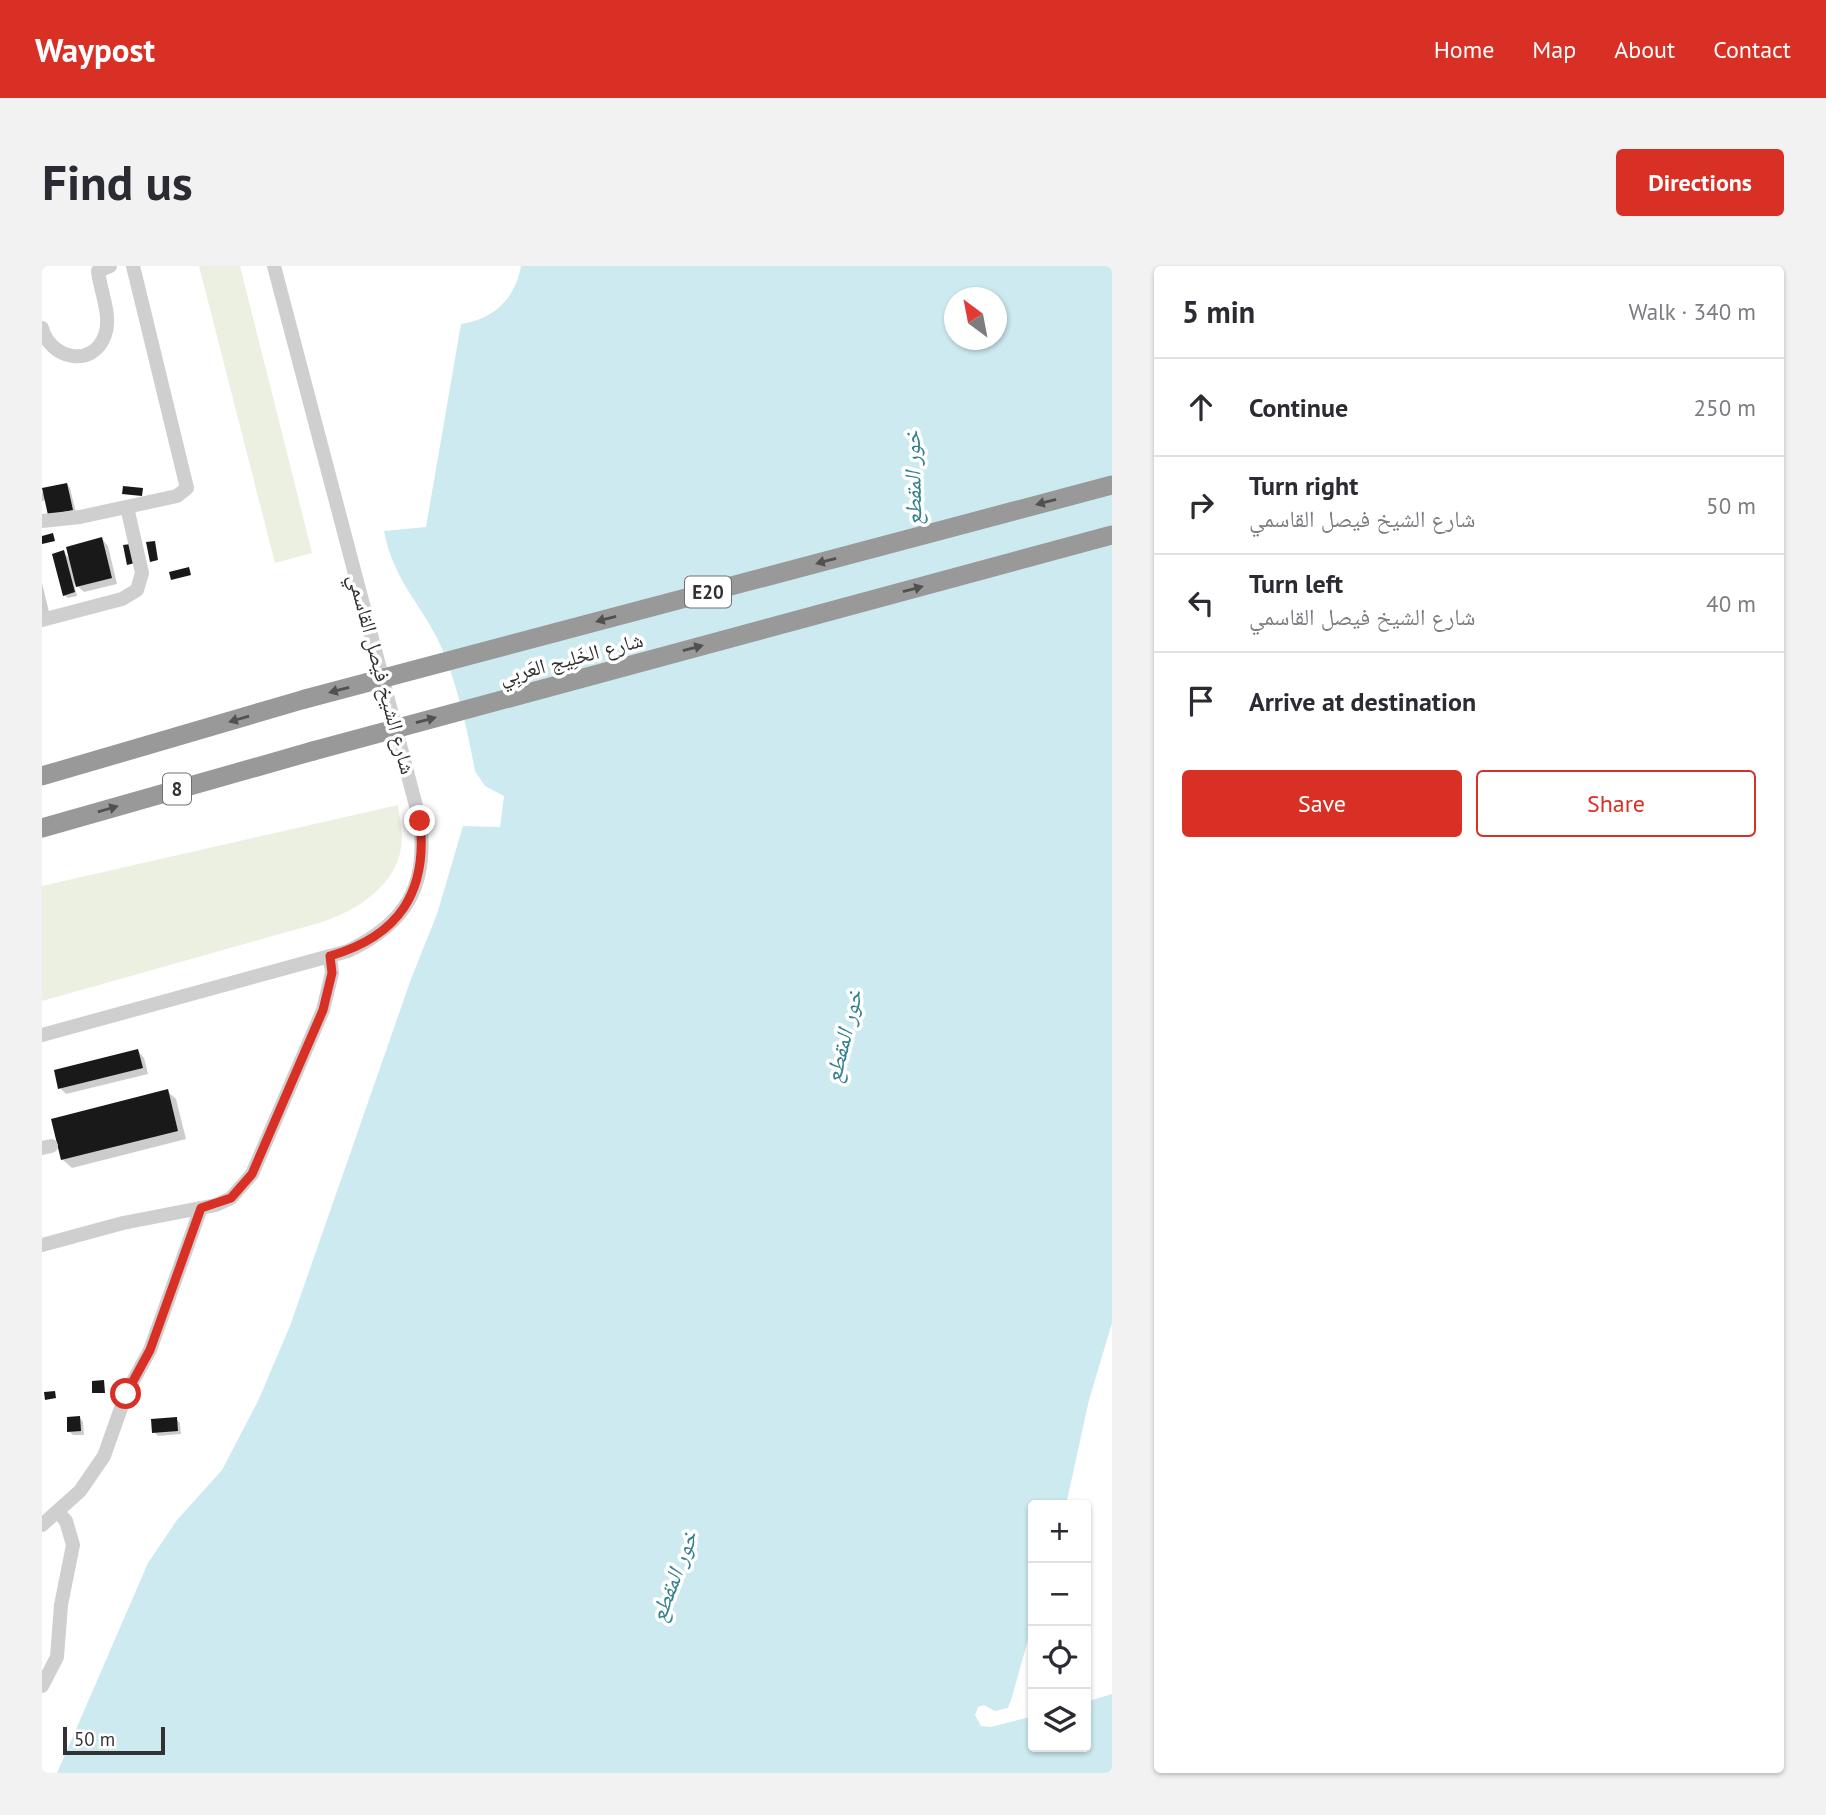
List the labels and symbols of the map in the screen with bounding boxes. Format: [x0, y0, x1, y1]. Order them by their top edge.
north arrow [944, 287, 1007, 350]
water label: خور المقطع [897, 430, 928, 526]
one-way arrow [1035, 498, 1056, 508]
one-way arrow [815, 556, 837, 567]
street label: شارع الشيخ فيصل القاسمي [339, 571, 422, 778]
road number: E20 [685, 576, 731, 608]
one-way arrow [902, 583, 924, 594]
one-way arrow [595, 614, 617, 625]
street label: شارع الخَلِيج العَربِي [496, 626, 647, 693]
one-way arrow [682, 642, 704, 653]
one-way arrow [328, 685, 350, 696]
one-way arrow [229, 714, 250, 724]
one-way arrow [415, 714, 437, 725]
road number: 8 [163, 774, 191, 804]
one-way arrow [97, 804, 118, 814]
route end [404, 805, 435, 836]
water label: خور المقطع [817, 986, 870, 1086]
route start [110, 1378, 141, 1409]
water label: خور المقطع [643, 1526, 705, 1626]
scale bar [63, 1724, 164, 1756]

